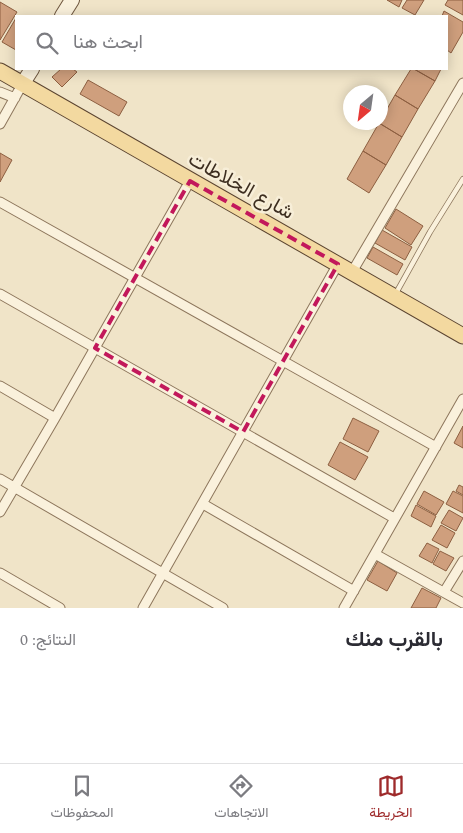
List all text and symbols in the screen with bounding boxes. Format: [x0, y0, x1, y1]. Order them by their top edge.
search box [15, 15, 448, 70]
text: ابحث هنا [73, 28, 143, 57]
icon: search [33, 29, 61, 57]
north arrow [343, 85, 388, 130]
street label: شارع الخلاطات [183, 145, 299, 227]
text: بالقرب منك [346, 624, 443, 656]
text: النتائج: 0 [20, 628, 76, 652]
tab: المحفوظات [50, 772, 113, 825]
tab: الاتجاهات [214, 772, 269, 825]
tab: الخريطة [369, 772, 413, 825]

